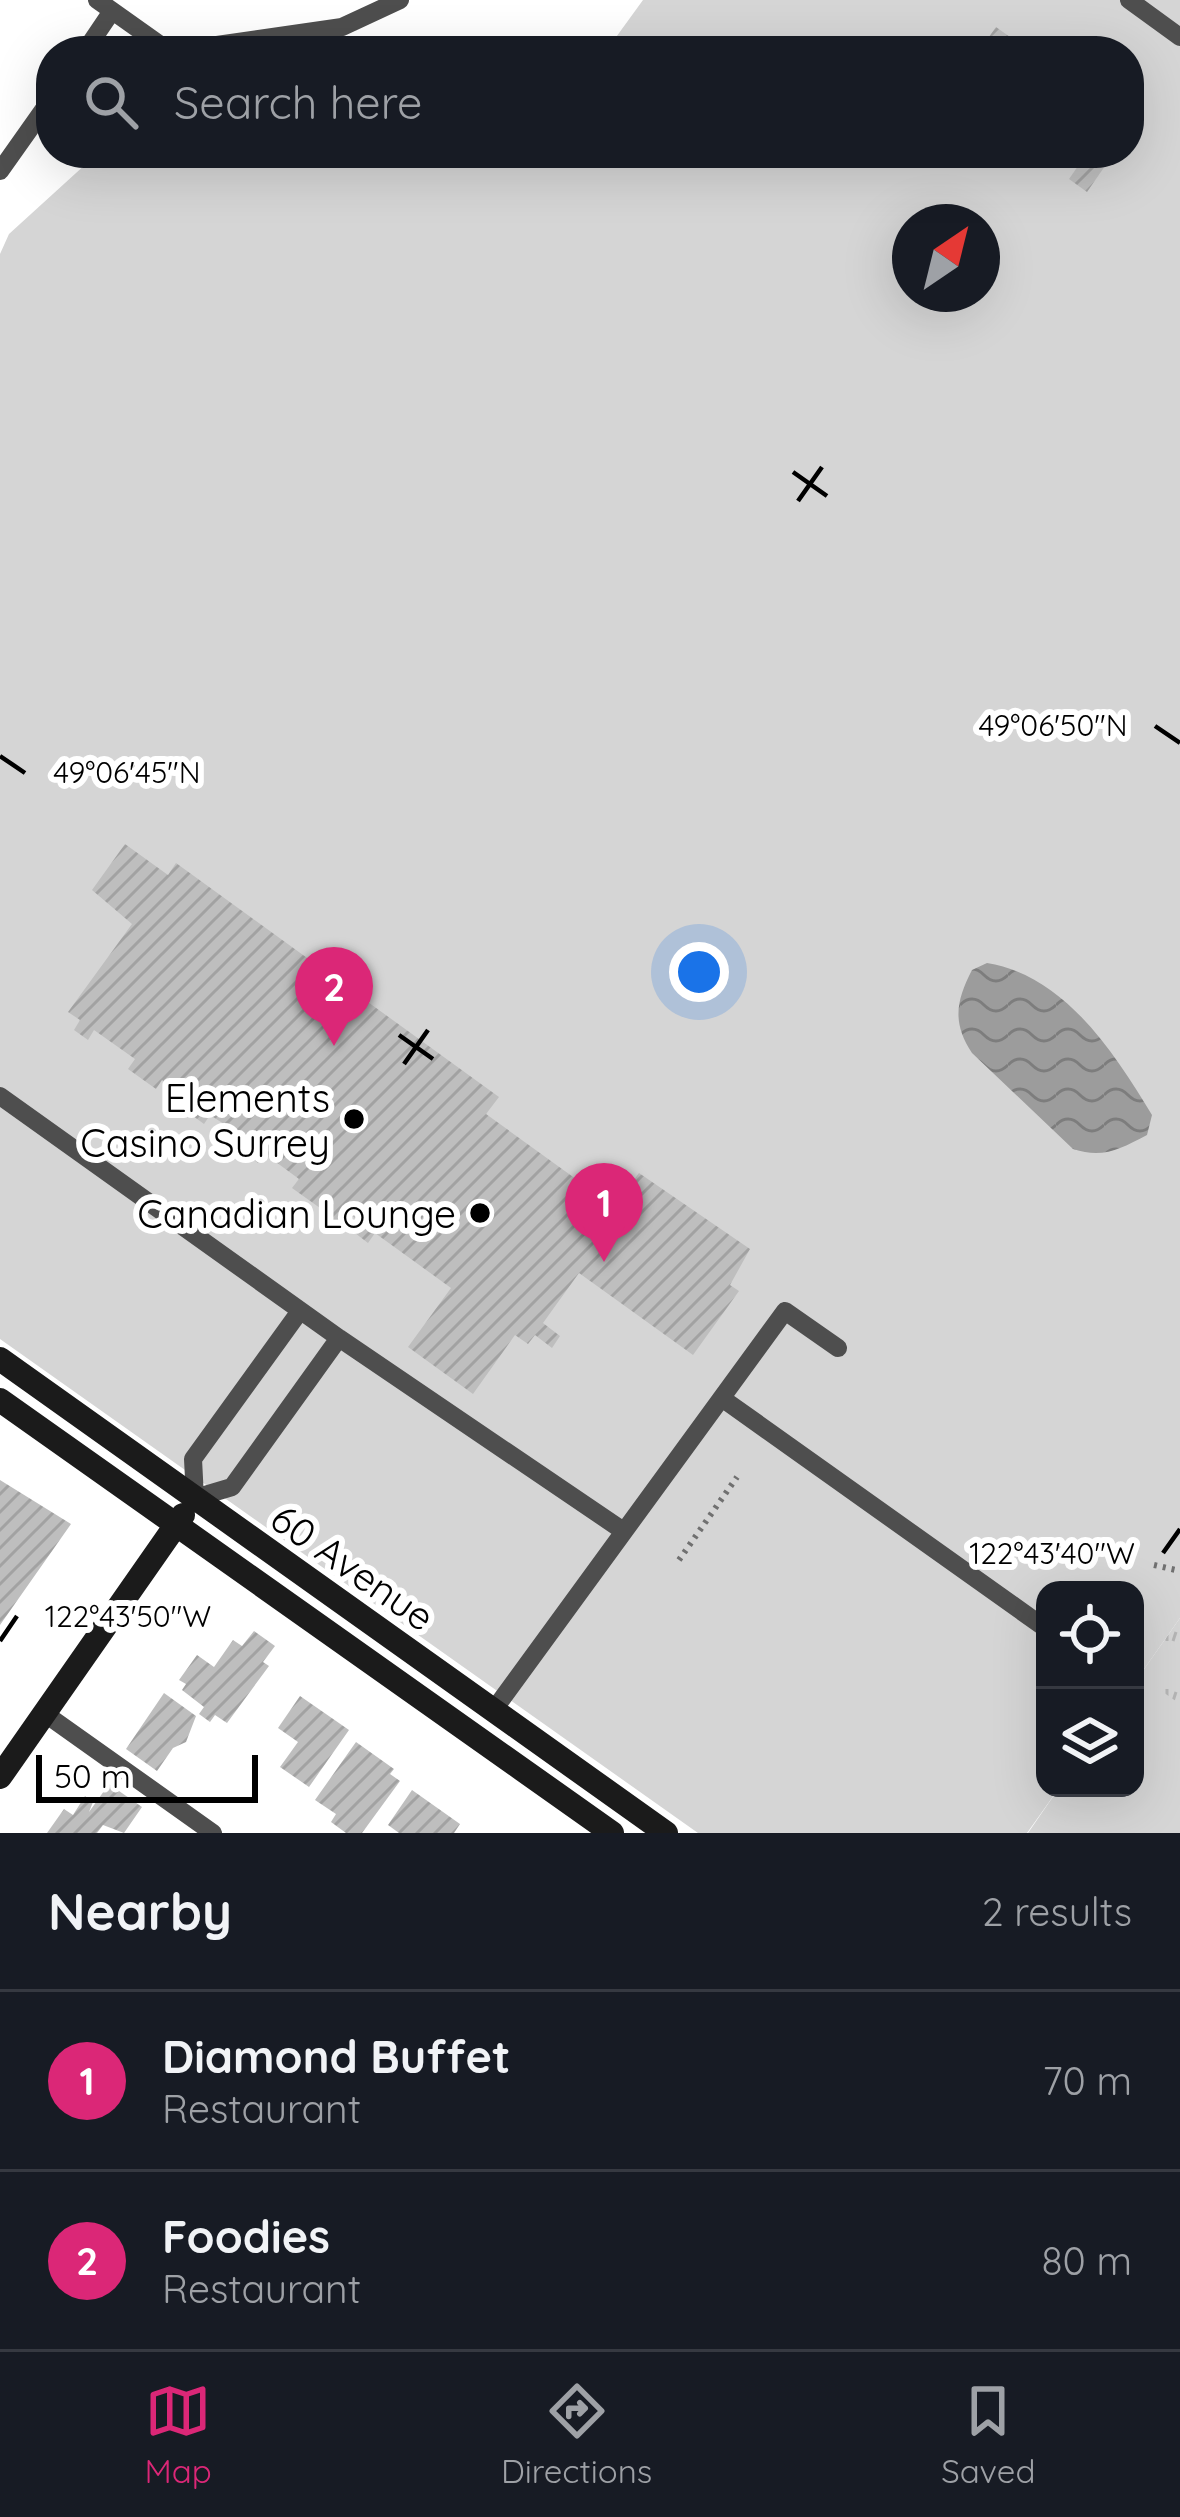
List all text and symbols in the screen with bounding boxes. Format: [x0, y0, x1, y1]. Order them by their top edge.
search box [36, 36, 1144, 168]
icon: search [78, 69, 144, 135]
text: Search here [174, 74, 422, 130]
north arrow [892, 204, 1000, 312]
text: 49°06'50"N [978, 706, 1128, 744]
text: 49°06'45"N [53, 753, 201, 791]
your location [669, 942, 729, 1002]
pin: 2 [295, 947, 373, 1046]
place label: Elements Casino Surrey [80, 1073, 330, 1167]
marker: Elements Casino Surrey [341, 1106, 367, 1132]
pin: 1 [565, 1163, 643, 1262]
place label: Canadian Lounge [137, 1189, 456, 1238]
marker: Canadian Lounge [467, 1200, 493, 1226]
street label: 60 Avenue [262, 1493, 444, 1641]
text: 122°43'40"W [969, 1534, 1135, 1572]
map controls [1036, 1581, 1144, 1797]
button: locate [1036, 1581, 1144, 1689]
text: 122°43'50"W [45, 1597, 211, 1635]
button: layers [1036, 1689, 1144, 1797]
scale bar [36, 1749, 258, 1802]
text: 50 m [54, 1755, 131, 1796]
text: Nearby [48, 1879, 232, 1943]
text: 2 results [982, 1887, 1132, 1936]
text: Diamond Buffet [162, 2028, 510, 2084]
text: 1 [79, 2056, 95, 2105]
text: 70 m [1043, 2056, 1132, 2105]
text: Restaurant [162, 2084, 361, 2133]
text: Foodies [162, 2208, 330, 2264]
text: 2 [76, 2236, 98, 2285]
text: 80 m [1042, 2236, 1132, 2285]
text: Restaurant [162, 2264, 361, 2313]
tab: Map [145, 2378, 212, 2491]
tab: Directions [501, 2378, 652, 2491]
tab: Saved [941, 2378, 1035, 2491]

